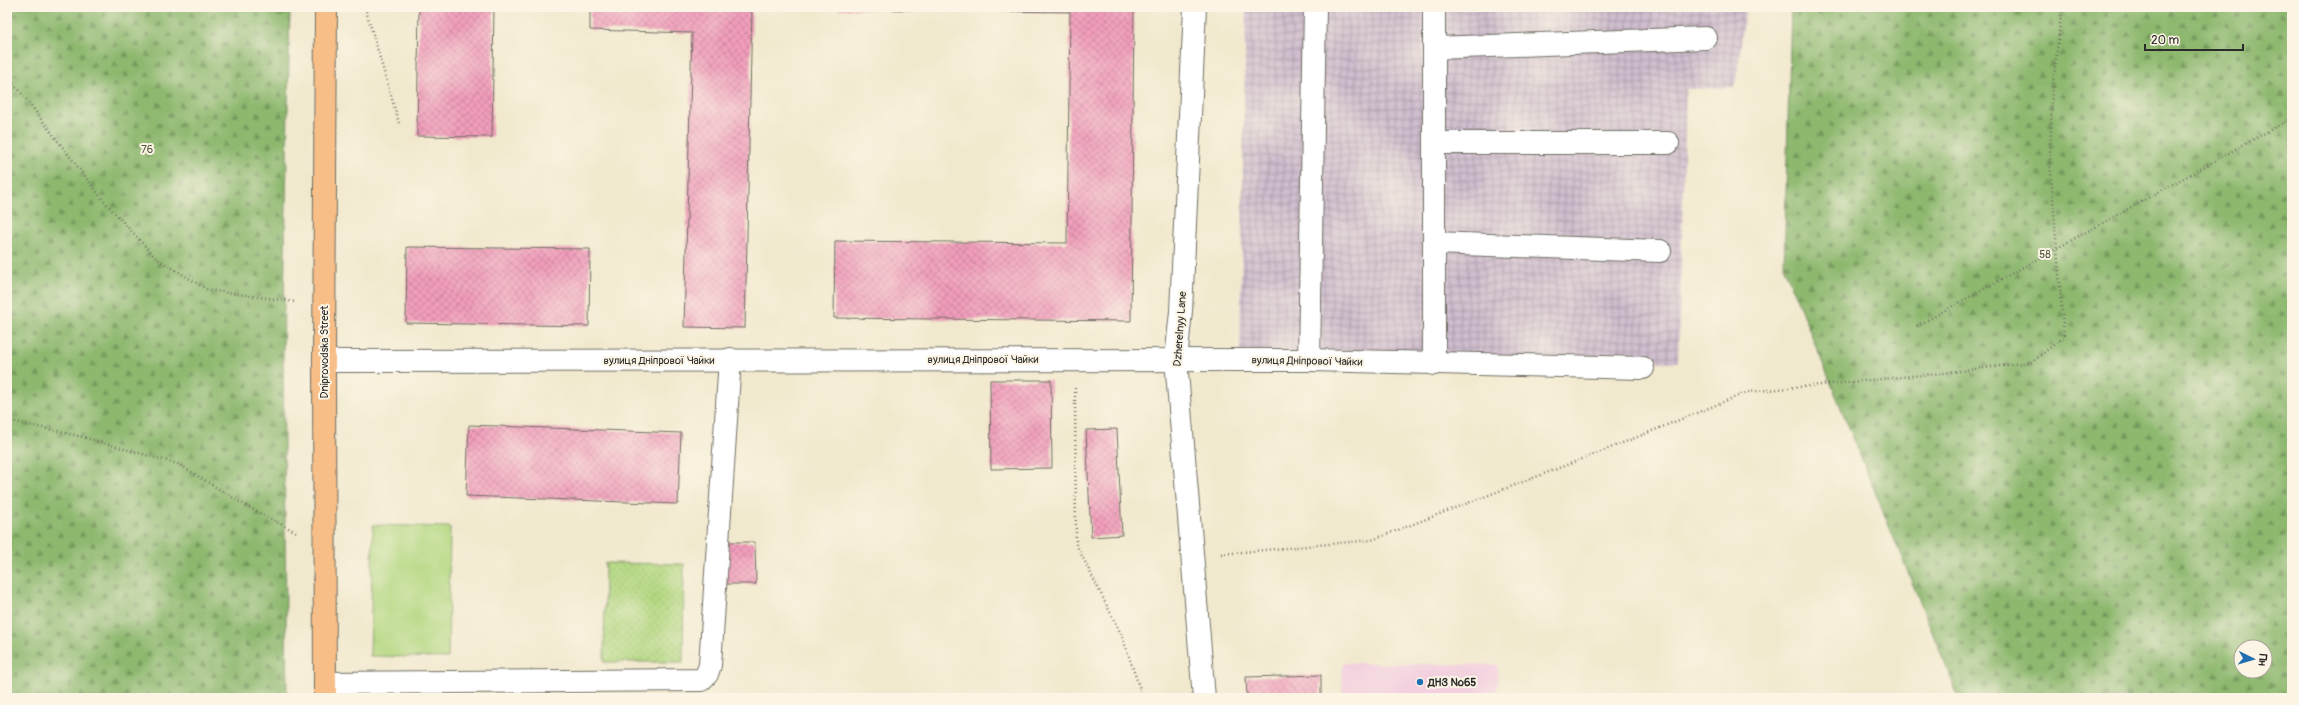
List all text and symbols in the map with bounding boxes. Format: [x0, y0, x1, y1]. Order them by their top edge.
scale bar [2145, 26, 2243, 52]
text: 20 m [2151, 33, 2180, 48]
park label: 76 [141, 143, 153, 156]
park label: 58 [2039, 248, 2051, 261]
street label: Dzherelnyy Lane [1171, 290, 1189, 367]
street label: Dniprovodska Street [318, 305, 331, 398]
street label: вулиця Дніпрової Чайки [928, 353, 1039, 366]
street label: вулиця Дніпрової Чайки [604, 354, 715, 367]
street label: вулиця Дніпрової Чайки [1251, 354, 1363, 368]
north arrow [2233, 639, 2273, 679]
text: Пн [2255, 653, 2269, 667]
place label: ДНЗ №65 [1427, 676, 1476, 689]
marker: ДНЗ №65 [1415, 677, 1425, 687]

